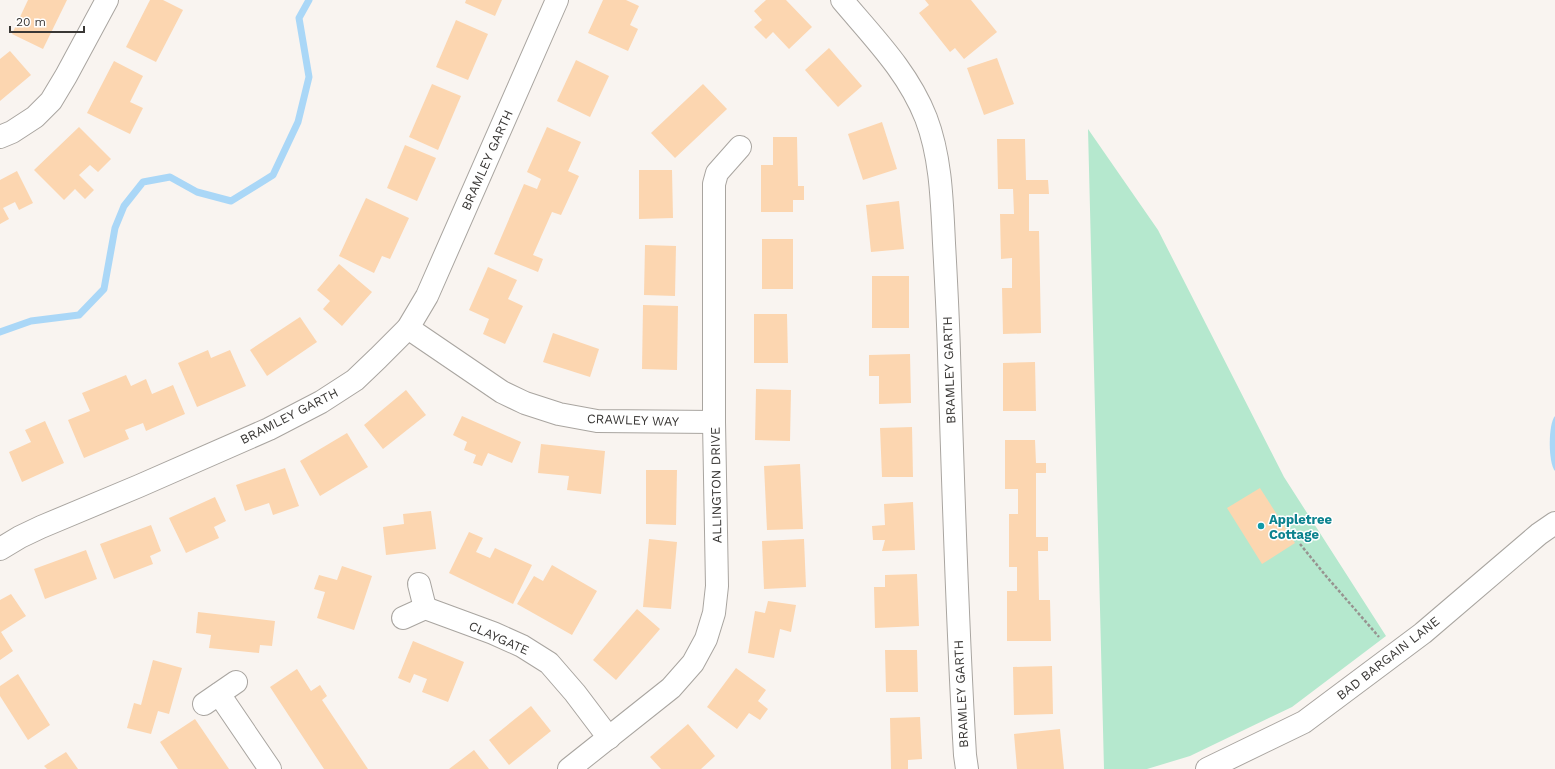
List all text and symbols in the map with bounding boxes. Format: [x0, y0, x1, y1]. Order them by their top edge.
scale bar [10, 8, 84, 34]
text: 20 m [16, 15, 46, 29]
street label: BRAMLEY GARTH [458, 108, 516, 212]
street label: BRAMLEY GARTH [940, 316, 958, 424]
street label: BRAMLEY GARTH [237, 385, 341, 447]
street label: CRAWLEY WAY [587, 411, 680, 429]
street label: ALLINGTON DRIVE [707, 427, 725, 543]
place label: Appletree Cottage [1269, 512, 1333, 542]
marker: Appletree Cottage [1256, 521, 1266, 531]
street label: BAD BARGAIN LANE [1334, 613, 1442, 703]
street label: CLAYGATE [466, 618, 532, 658]
street label: BRAMLEY GARTH [951, 640, 971, 748]

